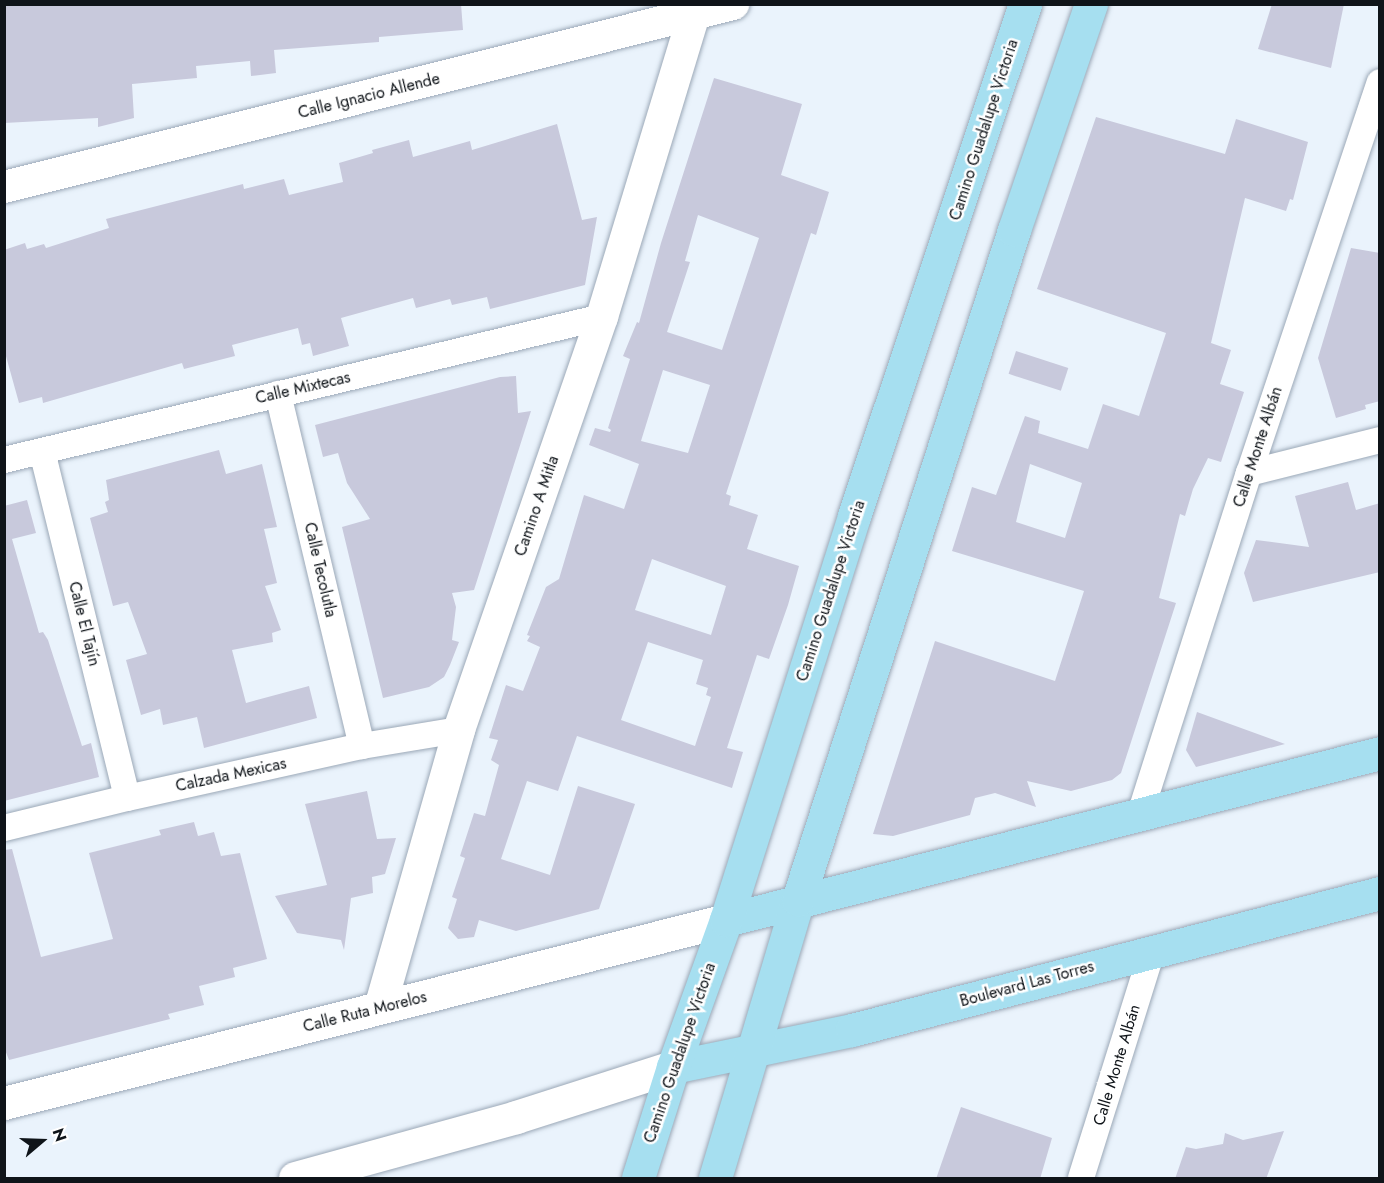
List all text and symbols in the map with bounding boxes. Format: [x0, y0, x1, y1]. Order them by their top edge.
street label: Camino Guadalupe Victoria [946, 37, 1022, 223]
street label: Calle Ignacio Allende [296, 69, 442, 123]
street label: Calle Mixtecas [254, 368, 352, 408]
street label: Calle Monte Albán [1229, 384, 1287, 510]
street label: Camino A Mitla [511, 453, 563, 559]
street label: Camino Guadalupe Victoria [793, 498, 869, 684]
street label: Calle Tecolutla [300, 521, 340, 619]
street label: Calle El Tajín [64, 580, 104, 668]
street label: Calzada Mexicas [174, 754, 288, 796]
street label: Boulevard Las Torres [958, 957, 1096, 1011]
street label: Camino Guadalupe Victoria [640, 960, 720, 1146]
street label: Calle Ruta Morelos [301, 987, 429, 1037]
street label: Calle Monte Albán [1089, 1002, 1145, 1128]
north arrow [12, 1111, 72, 1171]
text: N [47, 1125, 72, 1145]

